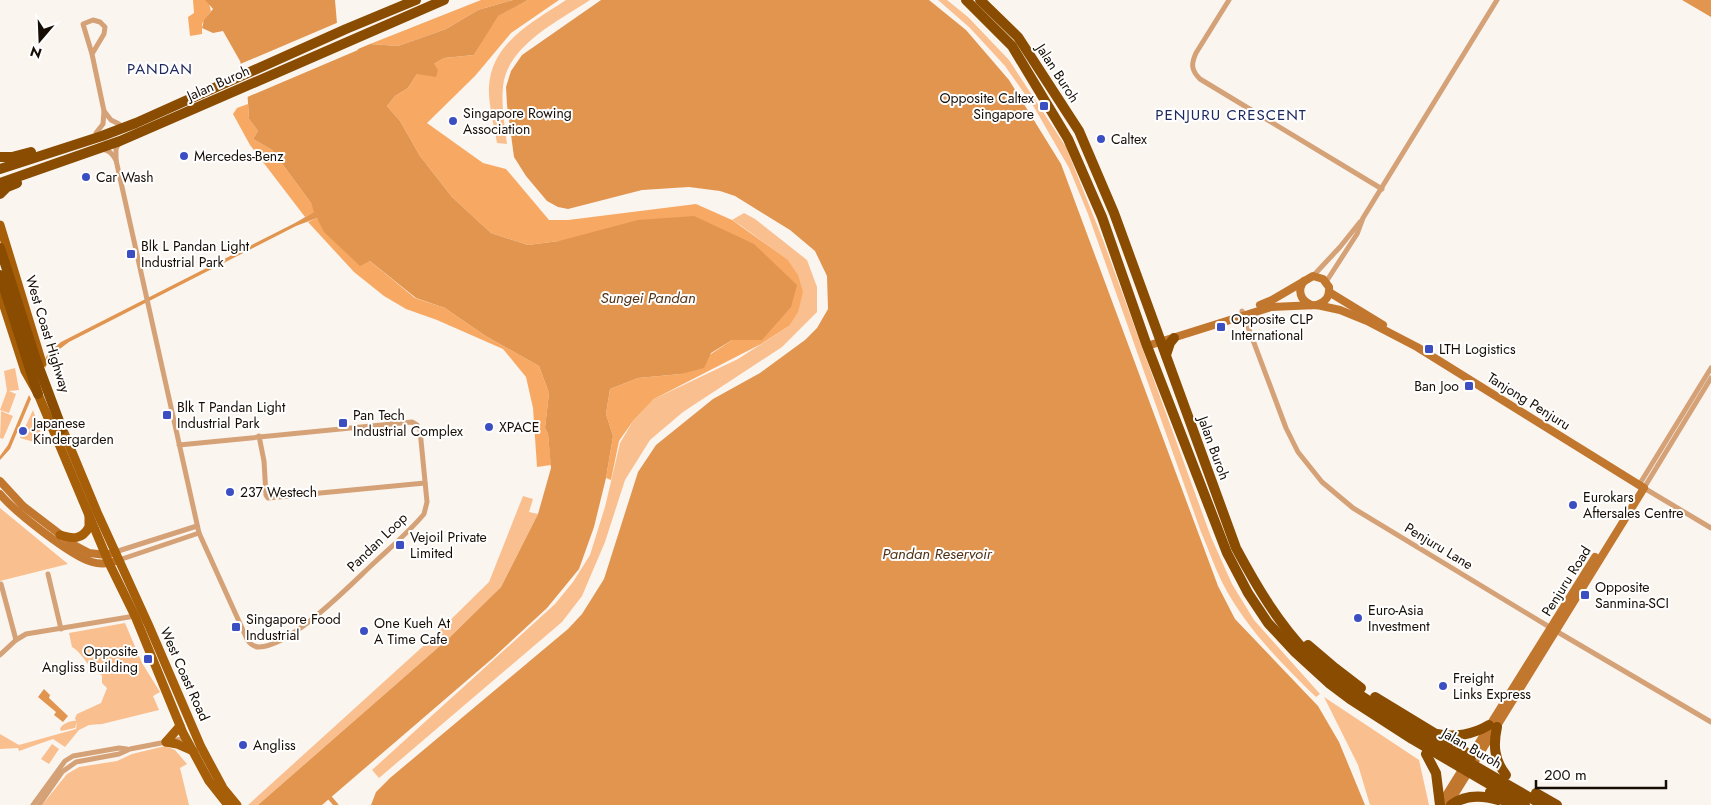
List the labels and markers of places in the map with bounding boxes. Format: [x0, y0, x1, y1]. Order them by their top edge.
place label: Opposite Caltex Singapore [940, 88, 1034, 124]
marker: Opposite Caltex Singapore [1038, 100, 1050, 112]
place label: Singapore Rowing Association [463, 103, 572, 139]
marker: Singapore Rowing Association [447, 115, 459, 127]
place label: Caltex [1111, 129, 1147, 149]
marker: Caltex [1095, 133, 1107, 145]
place label: Mercedes-Benz [194, 146, 284, 166]
marker: Mercedes-Benz [178, 150, 190, 162]
place label: Car Wash [96, 167, 154, 187]
marker: Car Wash [80, 171, 92, 183]
place label: Blk L Pandan Light Industrial Park [141, 236, 250, 272]
marker: Blk L Pandan Light Industrial Park [125, 248, 137, 260]
place label: Opposite CLP International [1231, 309, 1314, 345]
marker: Opposite CLP International [1215, 321, 1227, 333]
place label: LTH Logistics [1439, 339, 1516, 359]
marker: LTH Logistics [1423, 343, 1435, 355]
place label: Ban Joo [1414, 376, 1459, 396]
marker: Ban Joo [1463, 380, 1475, 392]
place label: Blk T Pandan Light Industrial Park [177, 397, 286, 433]
place label: Pan Tech Industrial Complex [353, 405, 463, 441]
marker: Blk T Pandan Light Industrial Park [161, 409, 173, 421]
place label: Japanese Kindergarden [31, 413, 114, 449]
marker: Pan Tech Industrial Complex [337, 417, 349, 429]
place label: XPACE [499, 417, 540, 437]
marker: XPACE [483, 421, 495, 433]
marker: Japanese Kindergarden [17, 425, 29, 437]
place label: 237 Westech [240, 482, 317, 502]
marker: 237 Westech [224, 486, 236, 498]
place label: Eurokars Aftersales Centre [1583, 487, 1684, 523]
marker: Eurokars Aftersales Centre [1567, 499, 1579, 511]
place label: Vejoil Private Limited [410, 527, 487, 563]
marker: Vejoil Private Limited [394, 539, 406, 551]
place label: Opposite Sanmina-SCI [1595, 577, 1669, 613]
marker: Opposite Sanmina-SCI [1579, 589, 1591, 601]
place label: Euro-Asia Investment [1368, 600, 1430, 636]
place label: Singapore Food Industrial [246, 609, 341, 645]
marker: Euro-Asia Investment [1352, 612, 1364, 624]
place label: One Kueh At A Time Cafe [374, 613, 451, 649]
marker: Singapore Food Industrial [230, 621, 242, 633]
marker: One Kueh At A Time Cafe [358, 625, 370, 637]
place label: Opposite Angliss Building [42, 641, 138, 677]
marker: Opposite Angliss Building [142, 653, 154, 665]
place label: Freight Links Express [1453, 668, 1531, 704]
marker: Freight Links Express [1437, 680, 1449, 692]
place label: Angliss [253, 735, 296, 755]
marker: Angliss [237, 739, 249, 751]

